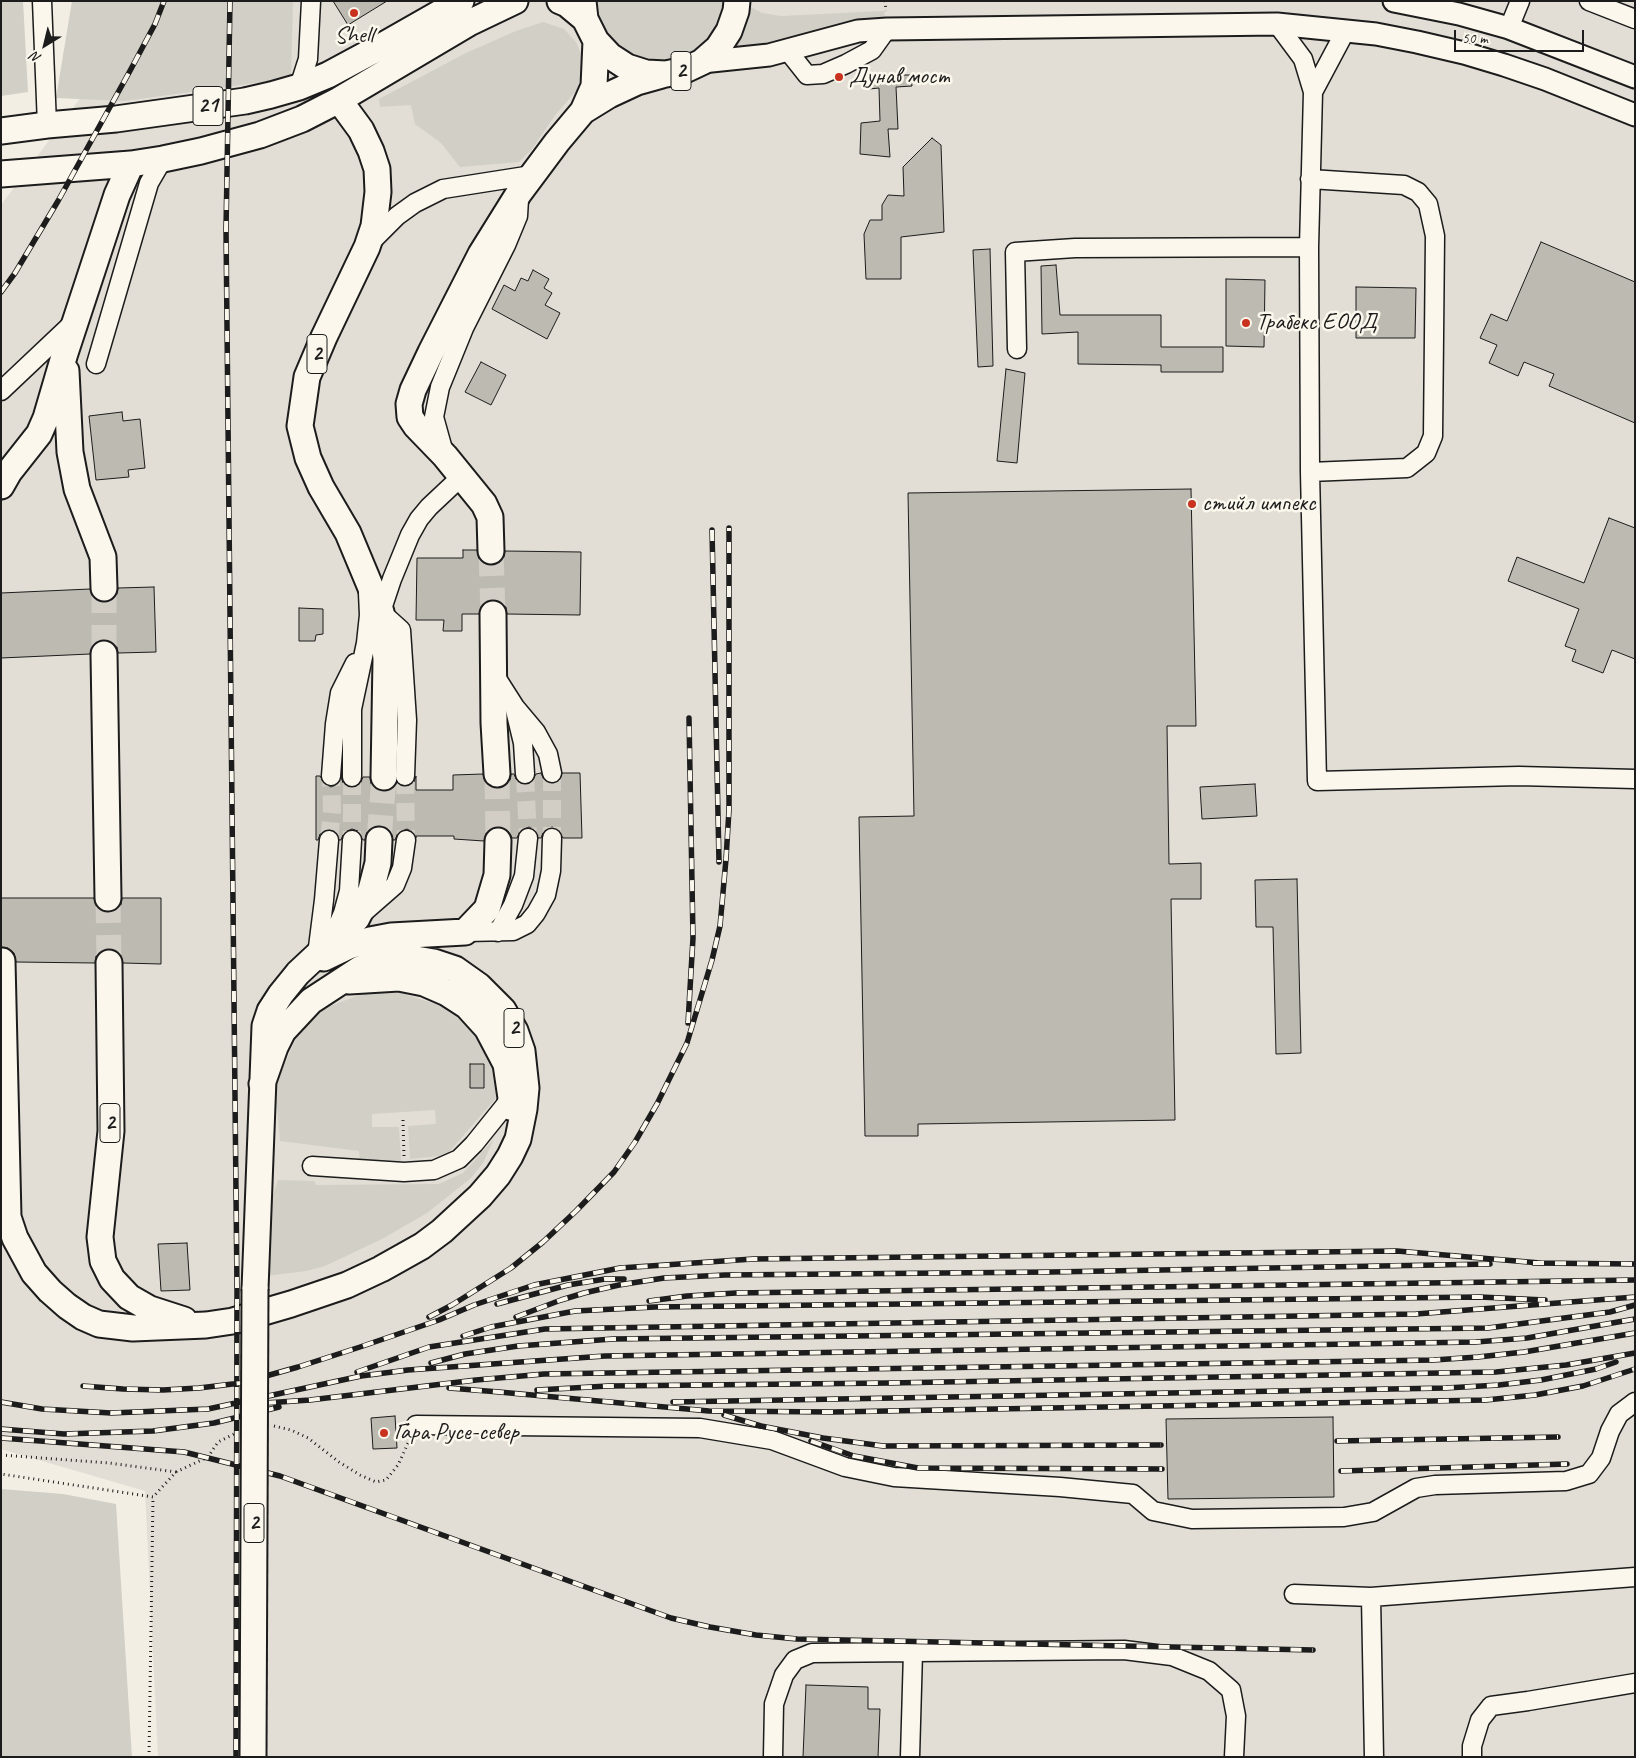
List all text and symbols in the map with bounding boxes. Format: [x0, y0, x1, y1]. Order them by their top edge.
marker: Shell [348, 7, 360, 19]
north arrow [20, 20, 70, 70]
scale bar [1456, 20, 1586, 52]
place label: Shell [334, 22, 374, 50]
text: 50 m [1462, 29, 1488, 48]
text: N [27, 48, 44, 67]
road number: 2 [671, 51, 691, 90]
place label: Дунав мост [849, 63, 950, 91]
marker: Дунав мост [833, 71, 845, 83]
road number: 21 [193, 86, 223, 126]
place label: Трабекс ЕООД [1256, 309, 1376, 337]
marker: Трабекс ЕООД [1240, 317, 1252, 329]
road number: 2 [307, 334, 327, 374]
place label: стийл импекс [1202, 490, 1316, 518]
marker: стийл импекс [1186, 498, 1198, 510]
road number: 2 [504, 1008, 524, 1048]
road number: 2 [100, 1104, 120, 1142]
place label: Гара Русе-север [394, 1419, 518, 1447]
marker: Гара Русе-север [378, 1427, 390, 1439]
road number: 2 [244, 1504, 264, 1542]

